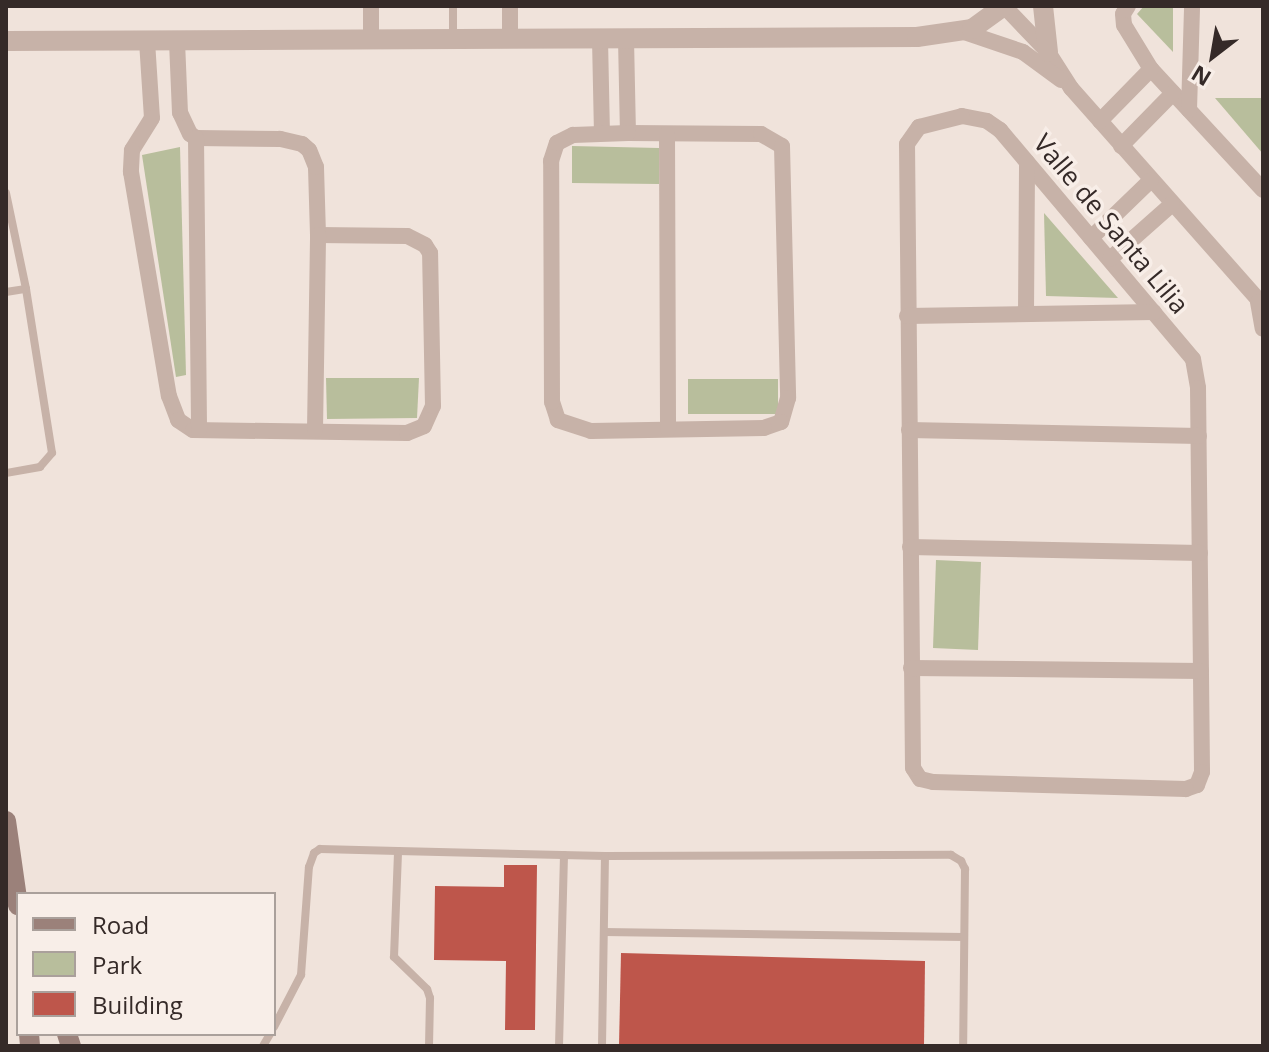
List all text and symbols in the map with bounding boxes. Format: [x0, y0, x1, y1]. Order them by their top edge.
north arrow [1173, 16, 1253, 96]
text: N [1185, 59, 1216, 94]
street label: Valle de Santa Lilia [1027, 128, 1195, 320]
legend [16, 892, 276, 1036]
text: Road [92, 908, 149, 941]
text: Park [92, 948, 142, 981]
text: Building [92, 988, 183, 1021]

